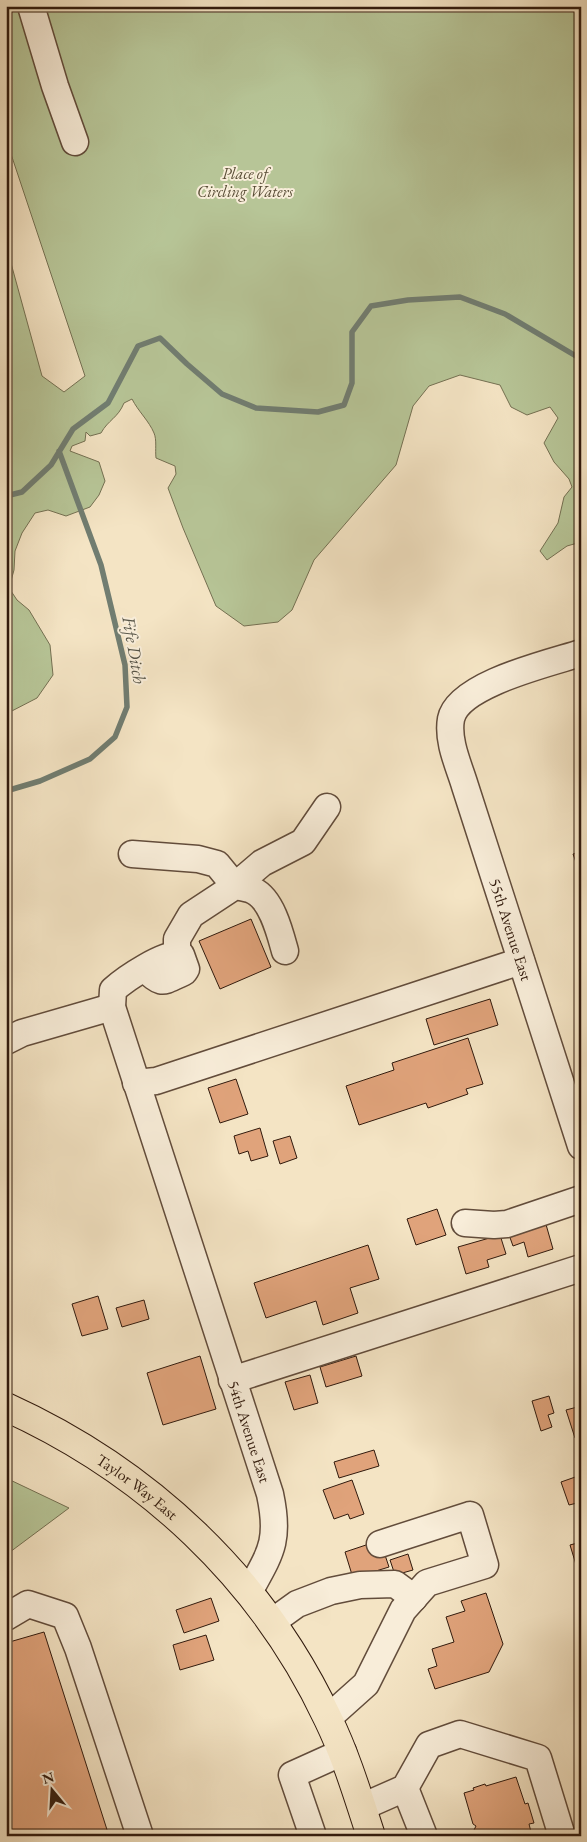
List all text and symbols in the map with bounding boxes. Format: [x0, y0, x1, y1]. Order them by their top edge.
park label: Place of Circling Waters [197, 163, 294, 202]
water label: Fife Ditch [116, 613, 152, 686]
street label: 55th Avenue East [484, 876, 537, 983]
street label: 54th Avenue East [223, 1378, 276, 1485]
street label: Taylor Way East [92, 1449, 182, 1525]
north arrow [28, 1764, 78, 1814]
text: N [40, 1767, 57, 1788]

